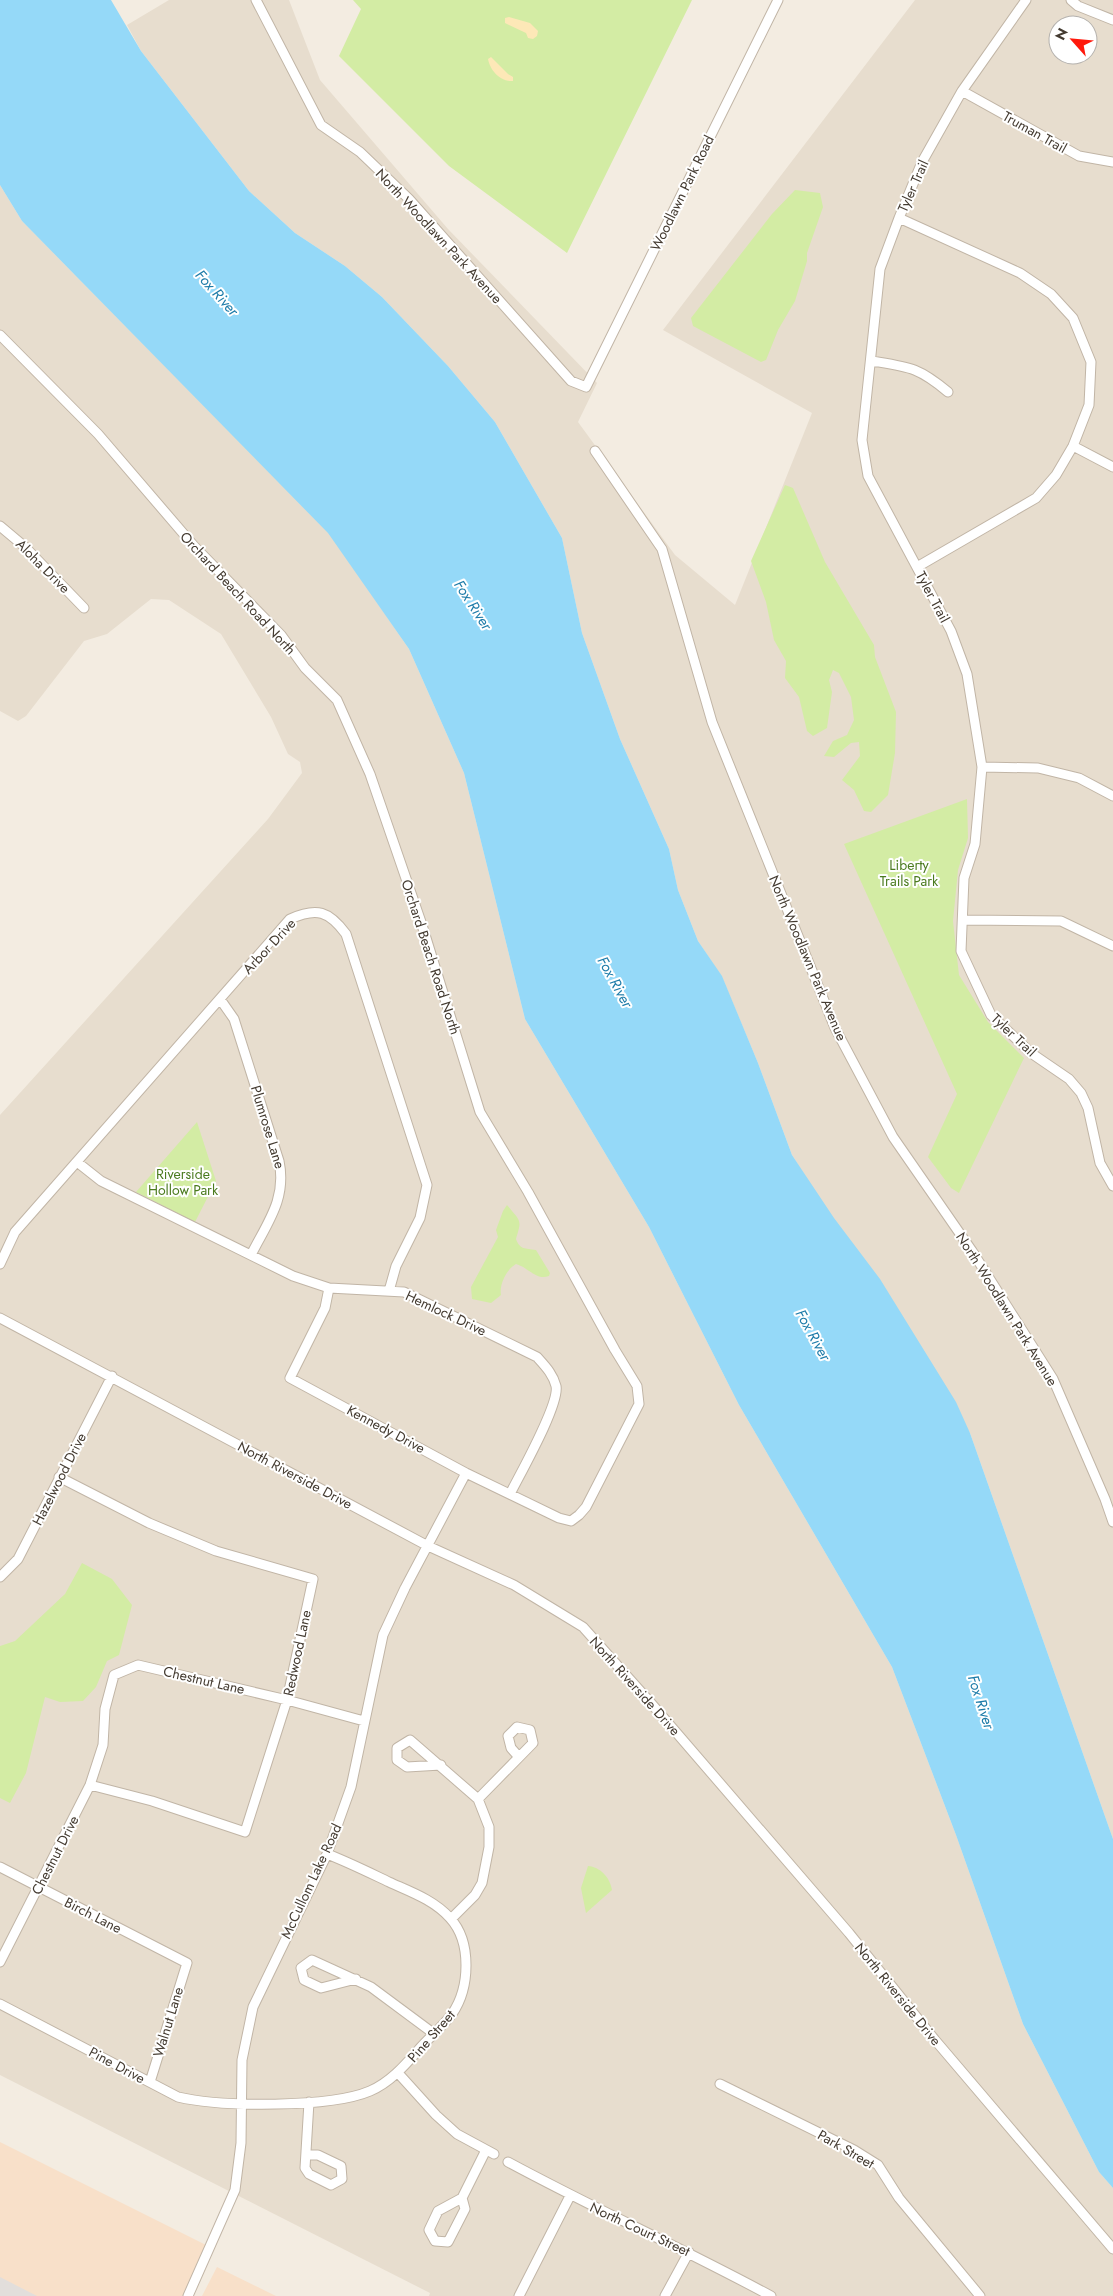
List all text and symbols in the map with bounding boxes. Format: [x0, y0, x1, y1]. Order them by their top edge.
north arrow [1048, 15, 1098, 65]
text: N [1050, 25, 1073, 44]
street label: Truman Trail [999, 106, 1071, 158]
street label: Woodlawn Park Road [645, 132, 719, 254]
street label: Tyler Trail [893, 157, 933, 215]
street label: North Woodlawn Park Avenue [371, 164, 507, 308]
water label: Fox River [190, 265, 245, 322]
street label: Orchard Beach Road North [176, 527, 300, 659]
street label: Aloha Drive [11, 534, 75, 598]
street label: Tyler Trail [911, 568, 955, 626]
water label: Fox River [449, 576, 498, 635]
park label: Liberty Trails Park [880, 855, 939, 891]
street label: North Woodlawn Park Avenue [764, 872, 852, 1044]
street label: Orchard Beach Road North [396, 877, 466, 1037]
street label: Arbor Drive [238, 914, 300, 978]
water label: Fox River [592, 952, 639, 1013]
street label: Tyler Trail [987, 1009, 1041, 1061]
street label: Plumrose Lane [246, 1083, 290, 1171]
park label: Riverside Hollow Park [148, 1164, 219, 1200]
street label: North Woodlawn Park Avenue [951, 1228, 1063, 1390]
street label: Hemlock Drive [402, 1286, 490, 1340]
water label: Fox River [790, 1305, 837, 1366]
street label: Kennedy Drive [343, 1400, 429, 1458]
street label: Hazelwood Drive [27, 1429, 91, 1529]
street label: North Riverside Drive [234, 1436, 356, 1514]
street label: Redwood Lane [278, 1608, 316, 1698]
street label: North Riverside Drive [585, 1632, 685, 1740]
street label: Chestnut Lane [161, 1661, 247, 1699]
water label: Fox River [962, 1672, 1000, 1733]
street label: Chestnut Drive [26, 1812, 84, 1898]
street label: McCullom Lake Road [276, 1820, 346, 1942]
street label: Birch Lane [61, 1892, 125, 1938]
street label: North Riverside Drive [850, 1938, 946, 2050]
street label: Walnut Lane [148, 1985, 188, 2059]
street label: Pine Street [403, 2005, 460, 2067]
street label: Pine Drive [85, 2042, 149, 2088]
street label: Park Street [814, 2125, 879, 2174]
street label: North Court Street [587, 2197, 694, 2261]

